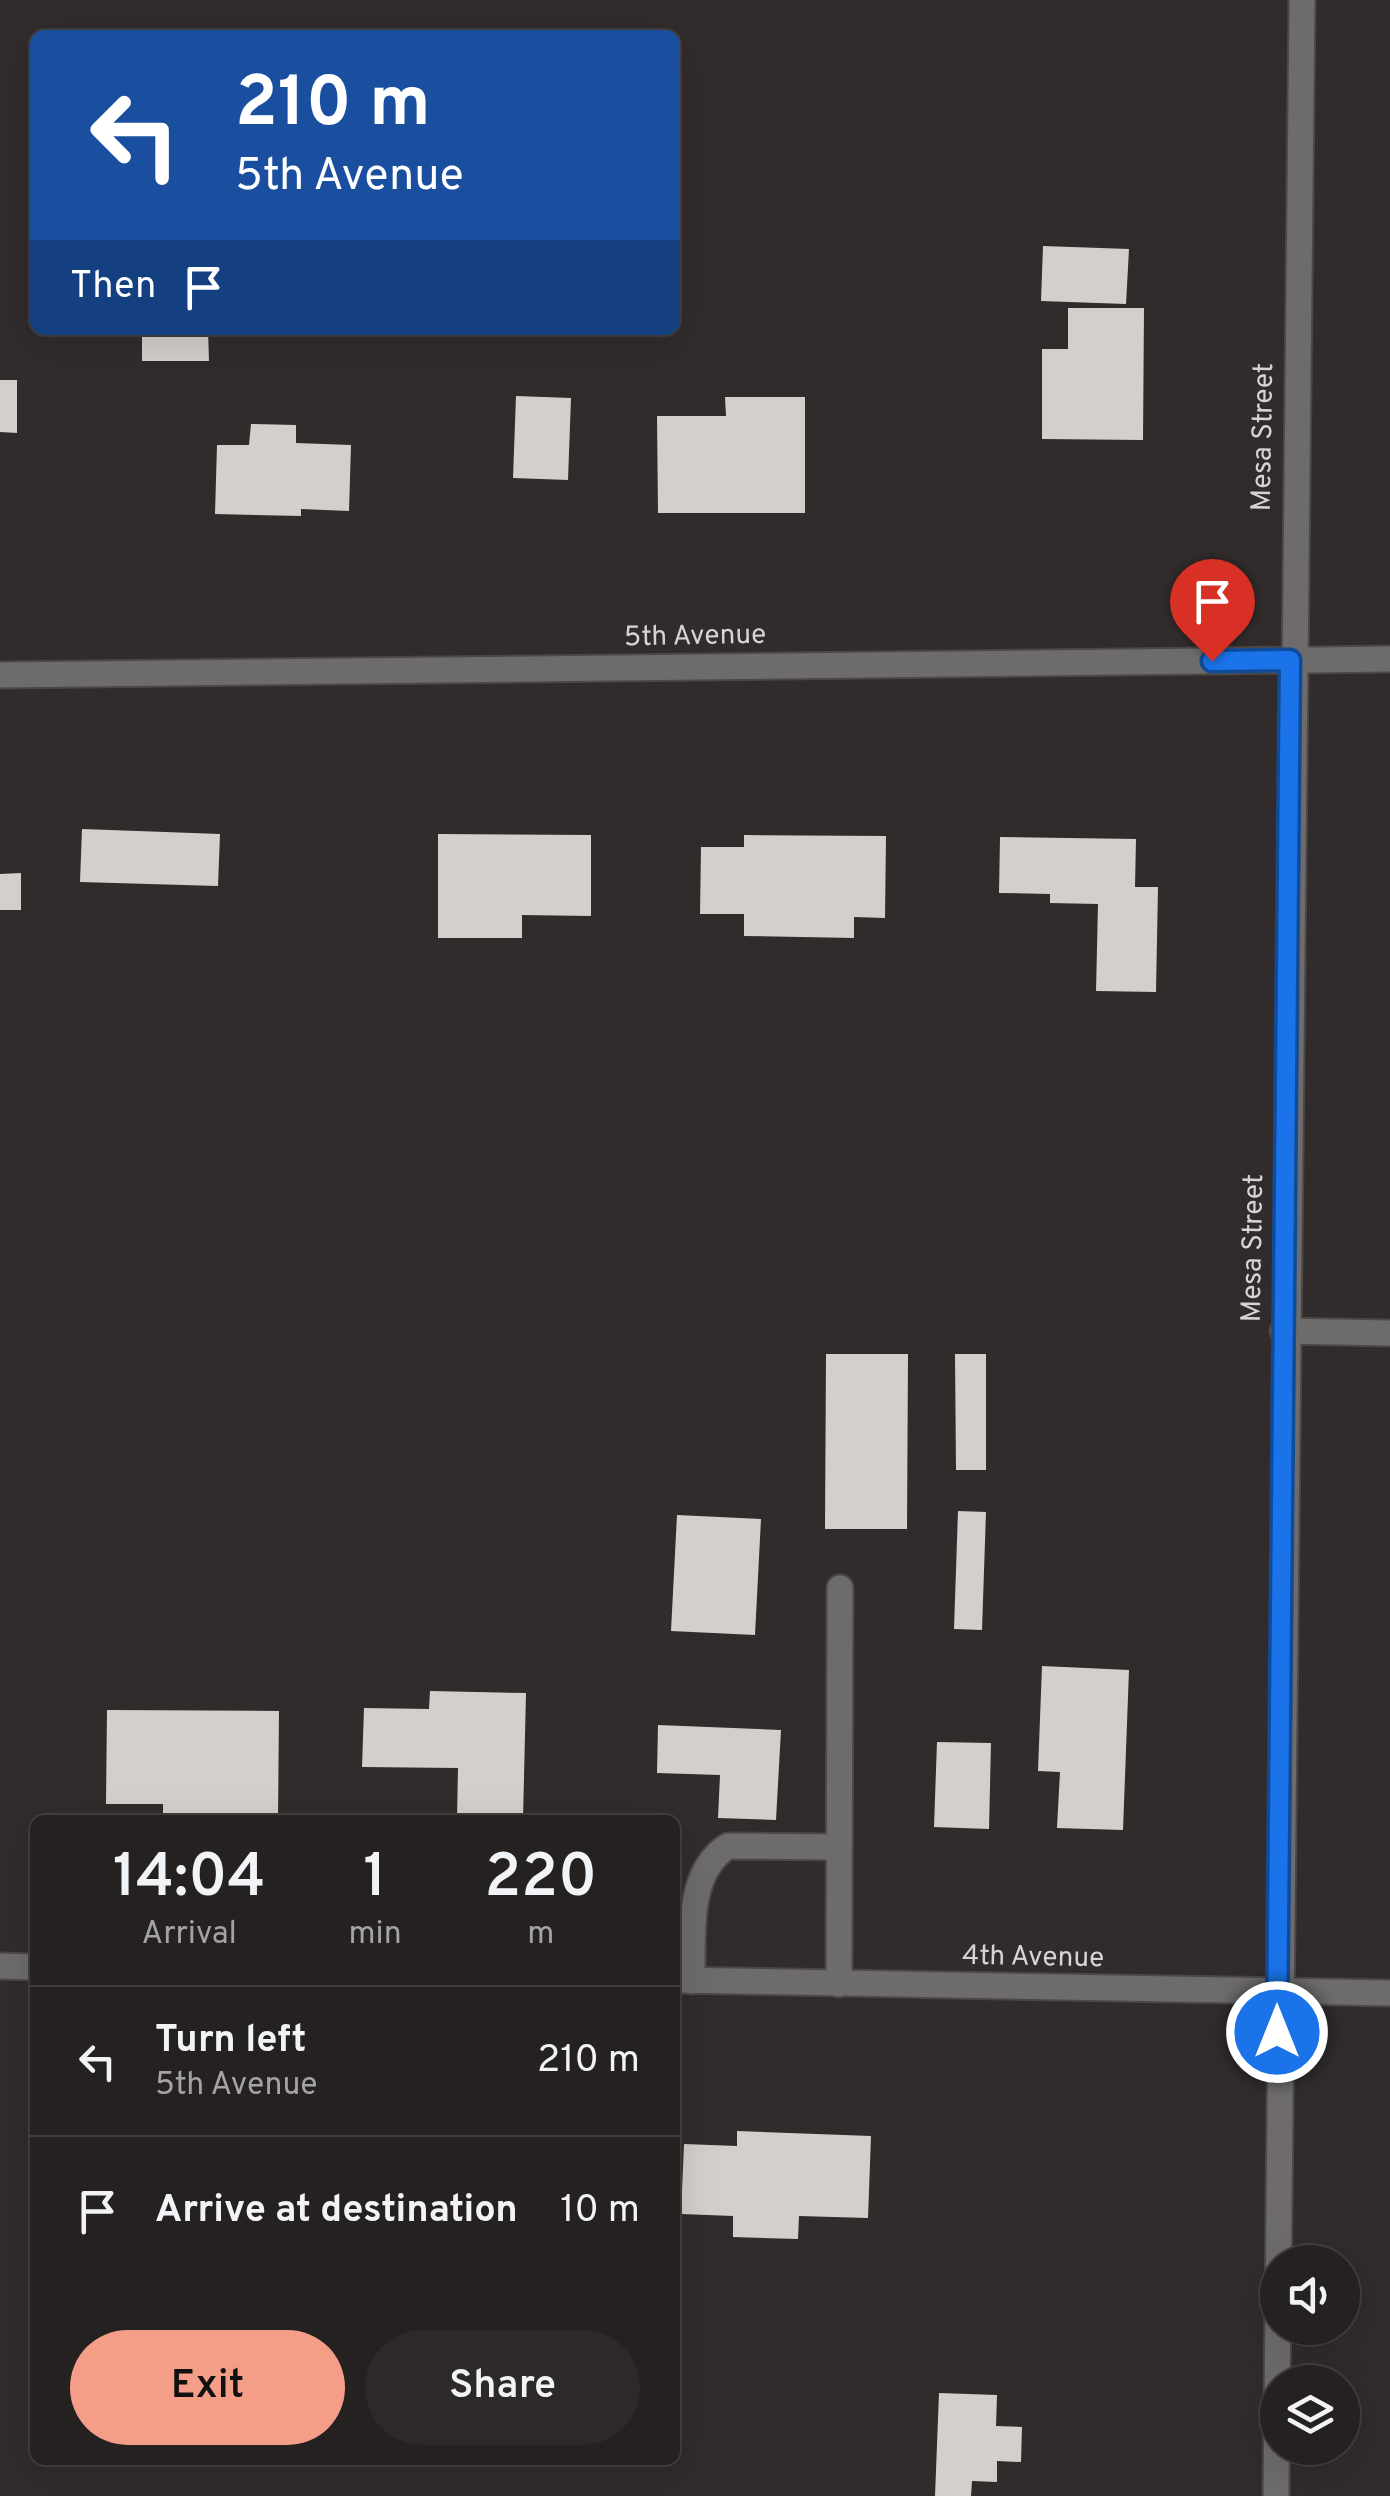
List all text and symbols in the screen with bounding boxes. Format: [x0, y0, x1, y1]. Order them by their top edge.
text: 210 m [235, 62, 431, 151]
icon: left [70, 70, 200, 200]
text: 5th Avenue [235, 149, 464, 206]
icon: arrive [176, 260, 231, 315]
text: Then [70, 263, 156, 312]
street label: Mesa Street [1245, 362, 1283, 512]
pin [1170, 559, 1255, 662]
icon: arrive [1185, 574, 1240, 629]
street label: 5th Avenue [624, 618, 766, 656]
street label: Mesa Street [1235, 1173, 1273, 1323]
text: 14:04 [113, 1842, 266, 1918]
text: 1 [363, 1842, 387, 1918]
text: 220 [485, 1842, 597, 1918]
text: Arrival [142, 1915, 237, 1955]
text: min [348, 1915, 402, 1955]
text: m [527, 1915, 554, 1955]
street label: 4th Avenue [962, 1939, 1104, 1977]
position arrow [1225, 1980, 1329, 2084]
text: Turn left [155, 2017, 307, 2066]
icon: left [70, 2034, 125, 2089]
text: 210 m [537, 2037, 640, 2086]
text: 5th Avenue [155, 2066, 318, 2106]
icon: arrive [70, 2184, 125, 2239]
text: Arrive at destination [155, 2187, 518, 2236]
text: 10 m [560, 2187, 640, 2236]
map controls [1260, 2245, 1360, 2465]
button: sound [1260, 2245, 1360, 2345]
button: Exit [70, 2330, 345, 2445]
button: Share [365, 2330, 640, 2445]
button: layers [1260, 2365, 1360, 2465]

